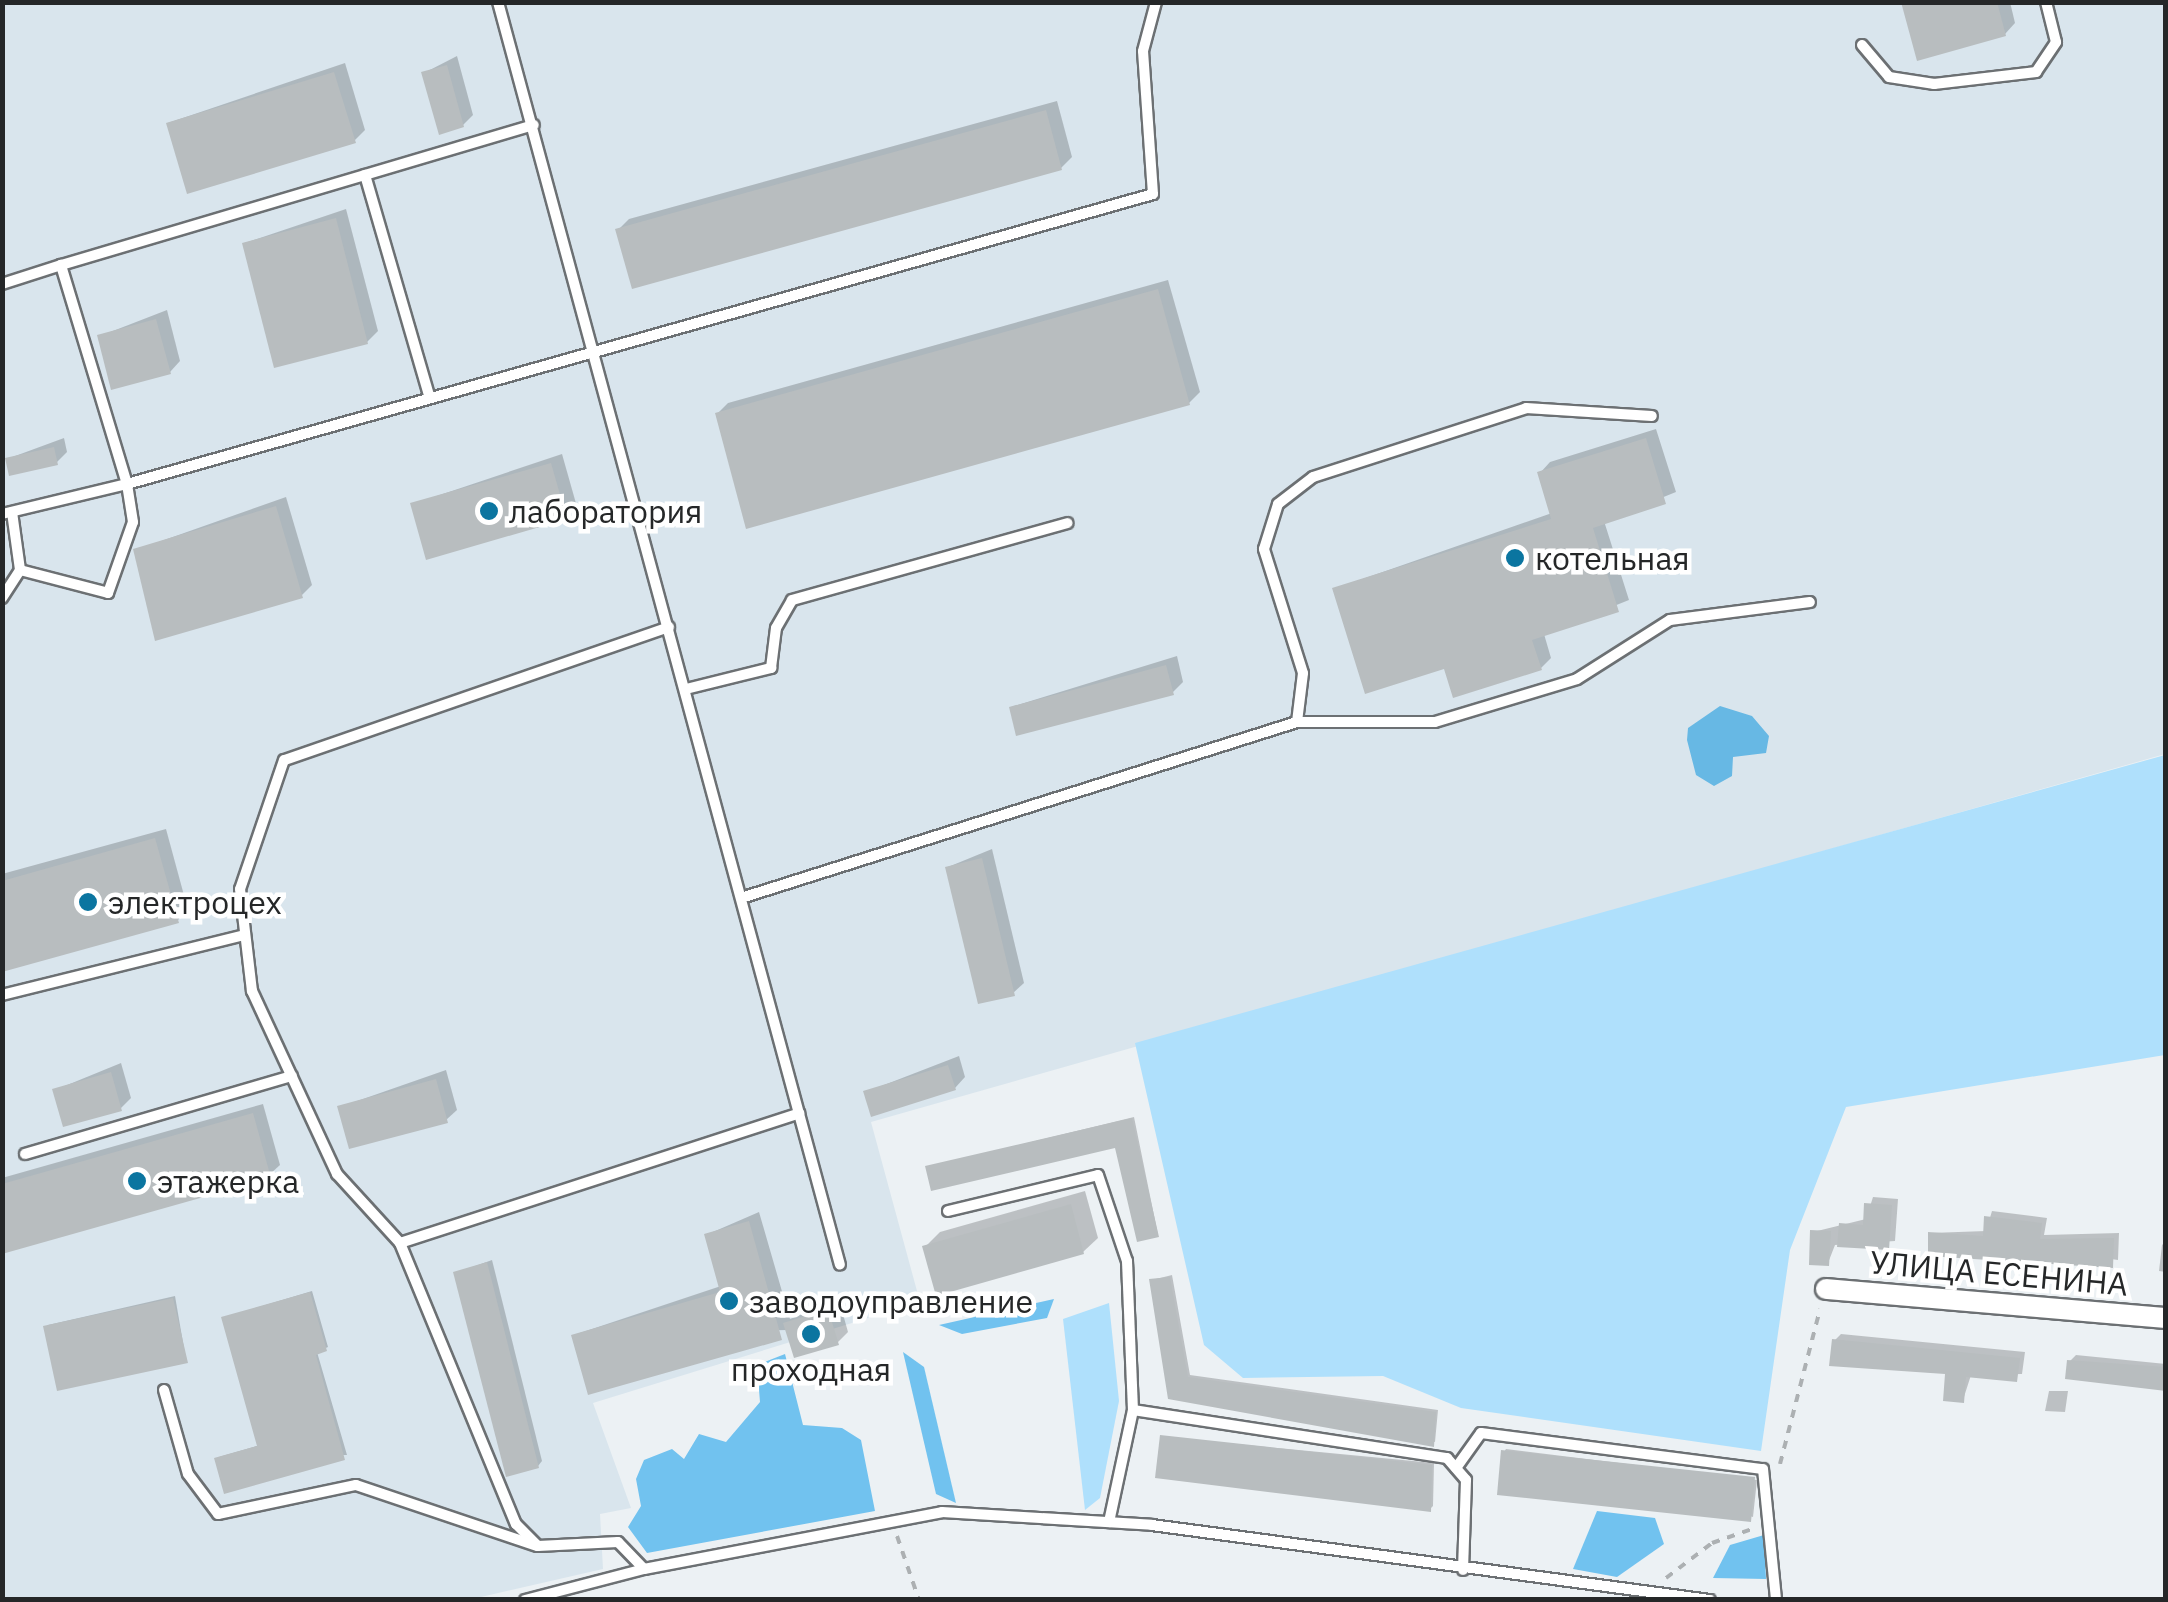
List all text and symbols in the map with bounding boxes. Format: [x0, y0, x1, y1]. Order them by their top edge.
place label: лаборатория [509, 492, 702, 530]
marker: лаборатория [478, 500, 500, 522]
place label: котельная [1535, 539, 1690, 577]
marker: котельная [1504, 547, 1526, 569]
place label: электроцех [108, 883, 282, 921]
marker: электроцех [77, 891, 99, 913]
place label: этажерка [157, 1162, 299, 1200]
marker: этажерка [126, 1170, 148, 1192]
street label: УЛИЦА ЕСЕНИНА [1868, 1243, 2130, 1303]
place label: заводоуправление [749, 1282, 1033, 1320]
marker: заводоуправление [718, 1290, 740, 1312]
marker: проходная [800, 1323, 822, 1345]
place label: проходная [731, 1350, 891, 1388]

